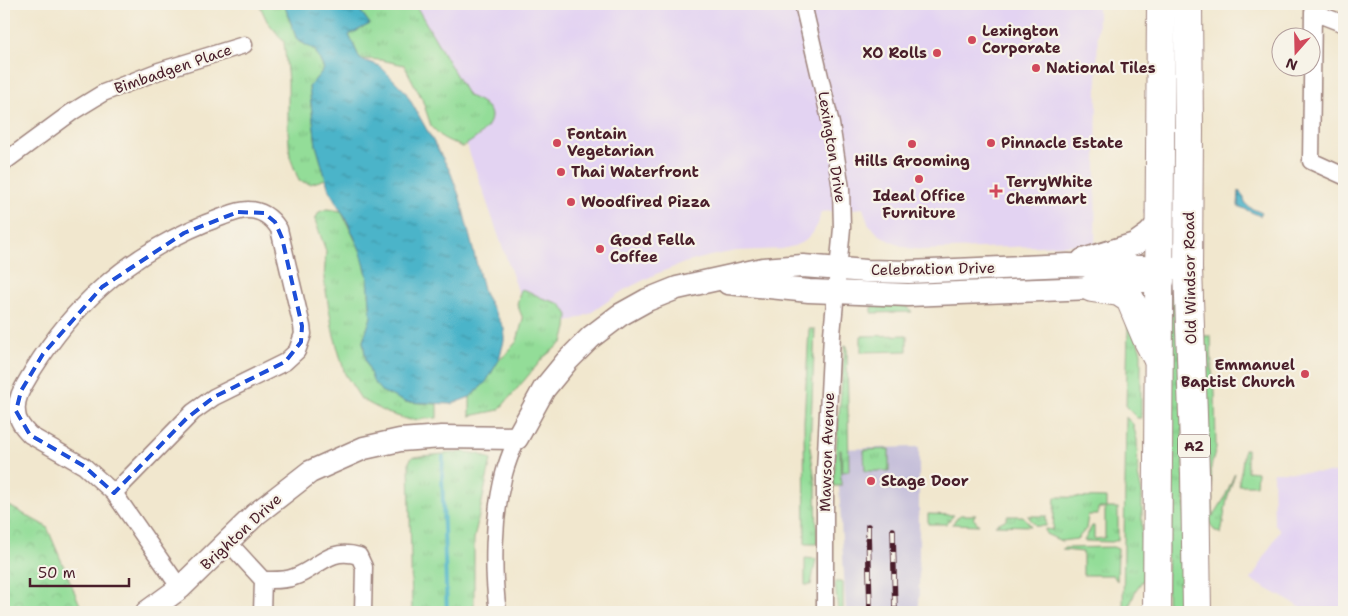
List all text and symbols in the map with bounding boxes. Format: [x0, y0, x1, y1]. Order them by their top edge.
place label: Lexington Corporate [982, 21, 1061, 58]
north arrow [1270, 28, 1320, 78]
marker: Lexington Corporate [966, 34, 978, 46]
street label: Bimbadgen Place [112, 39, 234, 99]
place label: XO Rolls [863, 43, 927, 63]
marker: XO Rolls [931, 47, 943, 59]
text: N [1283, 54, 1300, 75]
place label: National Tiles [1046, 58, 1156, 78]
marker: National Tiles [1030, 62, 1042, 74]
street label: Lexington Drive [813, 90, 851, 204]
place label: Fontain Vegetarian [567, 124, 654, 161]
place label: Pinnacle Estate [1001, 133, 1123, 153]
marker: Fontain Vegetarian [551, 137, 563, 149]
marker: Pinnacle Estate [985, 137, 997, 149]
marker: Hills Grooming [906, 138, 918, 150]
place label: Hills Grooming [854, 151, 970, 171]
place label: Thai Waterfront [571, 162, 699, 182]
marker: Thai Waterfront [555, 166, 567, 178]
place label: TerryWhite Chemmart [1006, 172, 1093, 209]
marker: Ideal Office Furniture [913, 173, 925, 185]
marker: TerryWhite Chemmart [990, 185, 1002, 197]
place label: Ideal Office Furniture [873, 186, 965, 223]
place label: Woodfired Pizza [581, 192, 711, 212]
marker: Woodfired Pizza [565, 196, 577, 208]
street label: Old Windsor Road [1179, 211, 1201, 345]
place label: Good Fella Coffee [610, 230, 696, 267]
marker: Good Fella Coffee [594, 243, 606, 255]
street label: Celebration Drive [871, 258, 995, 280]
place label: Emmanuel Baptist Church [1181, 355, 1295, 392]
marker: Emmanuel Baptist Church [1299, 368, 1311, 380]
street label: Mawson Avenue [815, 392, 839, 512]
road number: A2 [1178, 434, 1210, 458]
place label: Stage Door [881, 471, 969, 491]
marker: Stage Door [865, 475, 877, 487]
street label: Brighton Drive [196, 489, 286, 575]
scale bar [30, 556, 129, 588]
text: 50 m [38, 563, 76, 583]

